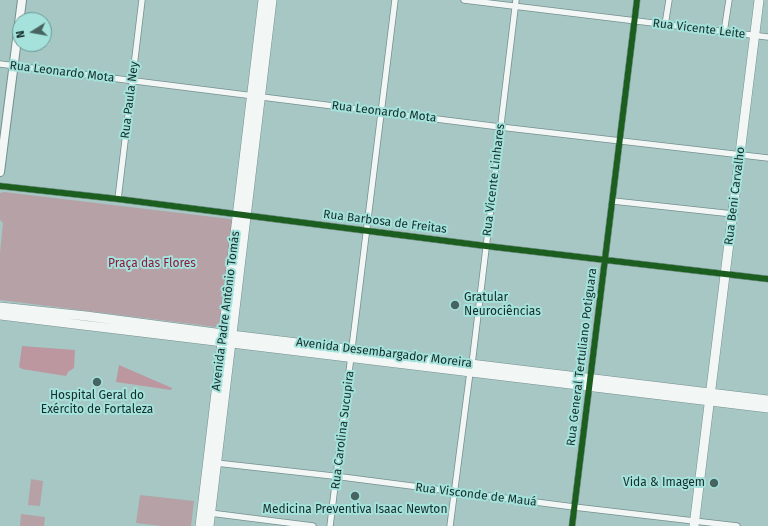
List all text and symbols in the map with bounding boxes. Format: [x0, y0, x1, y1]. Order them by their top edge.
north arrow [12, 12, 52, 52]
street label: Rua Vicente Leite [652, 16, 746, 42]
text: N [14, 29, 28, 39]
street label: Rua Leonardo Mota [9, 58, 115, 86]
street label: Rua Paula Ney [118, 61, 142, 139]
street label: Rua Leonardo Mota [331, 98, 437, 126]
street label: Rua Vicente Linhares [480, 123, 508, 237]
street label: Rua Beni Carvalho [722, 146, 748, 246]
street label: Rua Barbosa de Freitas [322, 207, 448, 237]
street label: Avenida Padre Antônio Tomás [209, 230, 243, 392]
park label: Praça das Flores [108, 257, 196, 271]
street label: Rua General Tertuliano Potiguara [564, 267, 600, 447]
place label: Gratular Neurociências [464, 291, 541, 319]
marker: Gratular Neurociências [449, 299, 461, 311]
street label: Avenida Desembargador Moreira [295, 335, 473, 371]
street label: Rua Carolina Sucupira [329, 370, 357, 490]
marker: Hospital Geral do Exército de Fortaleza [91, 376, 103, 388]
place label: Hospital Geral do Exército de Fortaleza [41, 389, 153, 417]
place label: Vida & Imagem [623, 476, 705, 490]
marker: Vida & Imagem [708, 477, 720, 489]
street label: Rua Visconde de Mauá [414, 480, 538, 510]
marker: Medicina Preventiva Isaac Newton [349, 490, 361, 502]
place label: Medicina Preventiva Isaac Newton [263, 503, 447, 517]

